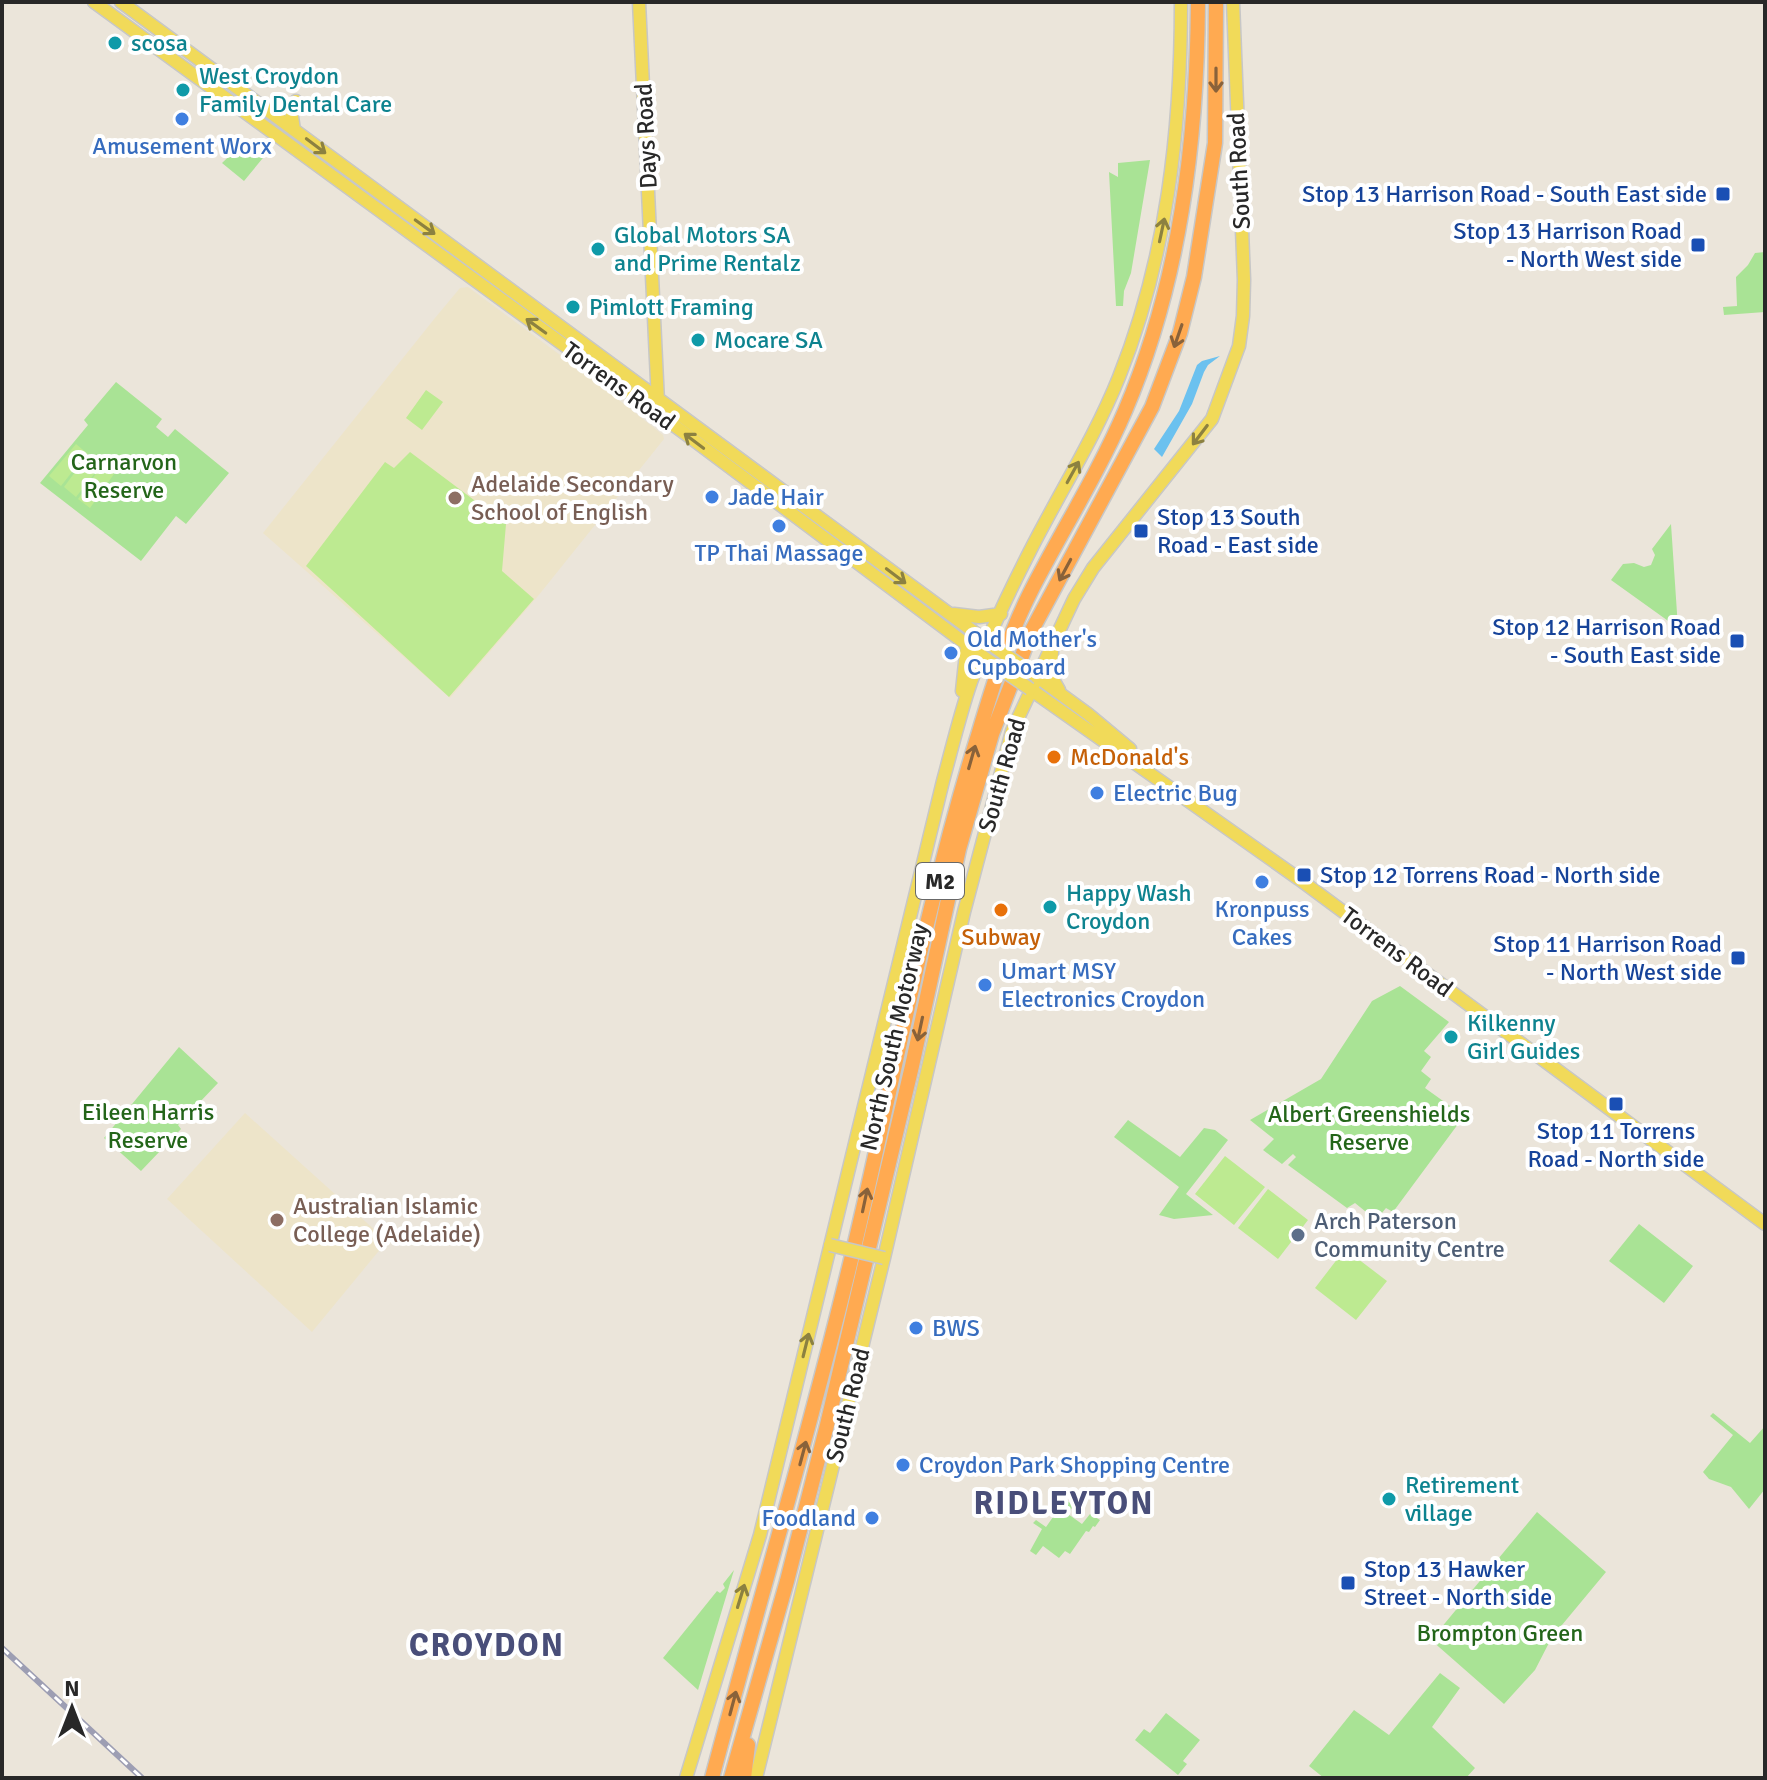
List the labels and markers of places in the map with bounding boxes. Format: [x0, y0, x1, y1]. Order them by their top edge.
place label: scosa [131, 28, 188, 58]
marker: scosa [106, 34, 124, 52]
place label: West Croydon Family Dental Care [199, 61, 392, 119]
marker: West Croydon Family Dental Care [174, 81, 192, 99]
marker: Amusement Worx [173, 110, 191, 128]
place label: Amusement Worx [92, 131, 272, 161]
place label: Stop 13 Harrison Road - South East side [1302, 179, 1707, 209]
marker: Stop 13 Harrison Road - South East side [1714, 185, 1732, 203]
place label: Stop 13 Harrison Road - North West side [1453, 216, 1682, 274]
place label: Global Motors SA and Prime Rentalz [614, 220, 801, 278]
marker: Stop 13 Harrison Road - North West side [1689, 236, 1707, 254]
marker: Global Motors SA and Prime Rentalz [589, 240, 607, 258]
place label: Pimlott Framing [589, 292, 754, 322]
marker: Pimlott Framing [564, 298, 582, 316]
place label: Mocare SA [714, 325, 823, 355]
marker: Mocare SA [689, 331, 707, 349]
place label: Adelaide Secondary School of English [471, 469, 674, 527]
place label: Jade Hair [728, 482, 824, 512]
marker: Jade Hair [703, 488, 721, 506]
marker: Adelaide Secondary School of English [446, 489, 464, 507]
place label: Stop 13 South Road - East side [1157, 502, 1319, 560]
marker: TP Thai Massage [770, 517, 788, 535]
marker: Stop 13 South Road - East side [1132, 522, 1150, 540]
place label: TP Thai Massage [695, 538, 863, 568]
place label: Stop 12 Harrison Road - South East side [1492, 612, 1721, 670]
place label: Old Mother's Cupboard [967, 624, 1097, 682]
marker: Stop 12 Harrison Road - South East side [1728, 632, 1746, 650]
marker: Old Mother's Cupboard [942, 644, 960, 662]
place label: McDonald's [1070, 742, 1189, 772]
marker: McDonald's [1045, 748, 1063, 766]
place label: Electric Bug [1113, 778, 1238, 808]
marker: Electric Bug [1088, 784, 1106, 802]
place label: Stop 12 Torrens Road - North side [1320, 860, 1661, 890]
marker: Stop 12 Torrens Road - North side [1295, 866, 1313, 884]
marker: Kronpuss Cakes [1253, 873, 1271, 891]
place label: Happy Wash Croydon [1066, 878, 1192, 936]
place label: Kronpuss Cakes [1214, 894, 1310, 952]
marker: Happy Wash Croydon [1041, 898, 1059, 916]
marker: Subway [992, 901, 1010, 919]
place label: Subway [961, 922, 1041, 952]
place label: Stop 11 Harrison Road - North West side [1493, 929, 1722, 987]
marker: Stop 11 Harrison Road - North West side [1729, 949, 1747, 967]
place label: Umart MSY Electronics Croydon [1001, 956, 1205, 1014]
marker: Umart MSY Electronics Croydon [976, 976, 994, 994]
place label: Kilkenny Girl Guides [1467, 1008, 1580, 1066]
marker: Kilkenny Girl Guides [1442, 1028, 1460, 1046]
marker: Stop 11 Torrens Road - North side [1607, 1095, 1625, 1113]
place label: Stop 11 Torrens Road - North side [1528, 1116, 1704, 1174]
place label: Australian Islamic College (Adelaide) [293, 1191, 481, 1249]
place label: Arch Paterson Community Centre [1314, 1206, 1505, 1264]
marker: Australian Islamic College (Adelaide) [268, 1211, 286, 1229]
marker: Arch Paterson Community Centre [1289, 1226, 1307, 1244]
place label: BWS [932, 1313, 980, 1343]
marker: BWS [907, 1319, 925, 1337]
place label: Croydon Park Shopping Centre [919, 1450, 1230, 1480]
marker: Croydon Park Shopping Centre [894, 1456, 912, 1474]
place label: Retirement village [1405, 1470, 1519, 1528]
marker: Retirement village [1380, 1490, 1398, 1508]
place label: Foodland [761, 1503, 856, 1533]
marker: Foodland [863, 1509, 881, 1527]
place label: Stop 13 Hawker Street - North side [1364, 1554, 1552, 1612]
marker: Stop 13 Hawker Street - North side [1339, 1574, 1357, 1592]

